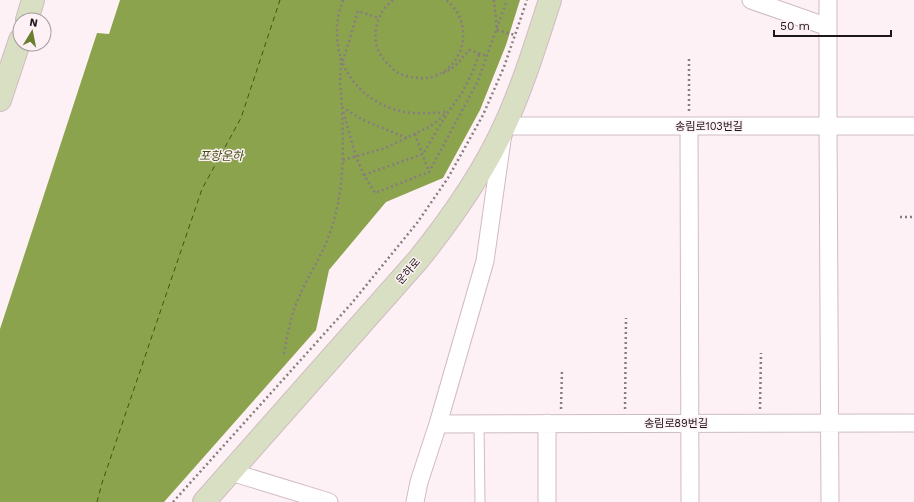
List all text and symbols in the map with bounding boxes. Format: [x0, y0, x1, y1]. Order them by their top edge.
north arrow [12, 12, 52, 52]
scale bar [774, 12, 891, 38]
text: N [29, 16, 39, 30]
text: 50 m [780, 19, 810, 33]
street label: 송림로103번길 [675, 120, 743, 133]
water label: 포항운하 [199, 149, 245, 163]
street label: 운하로 [394, 256, 423, 287]
street label: 송림로89번길 [644, 417, 708, 430]

